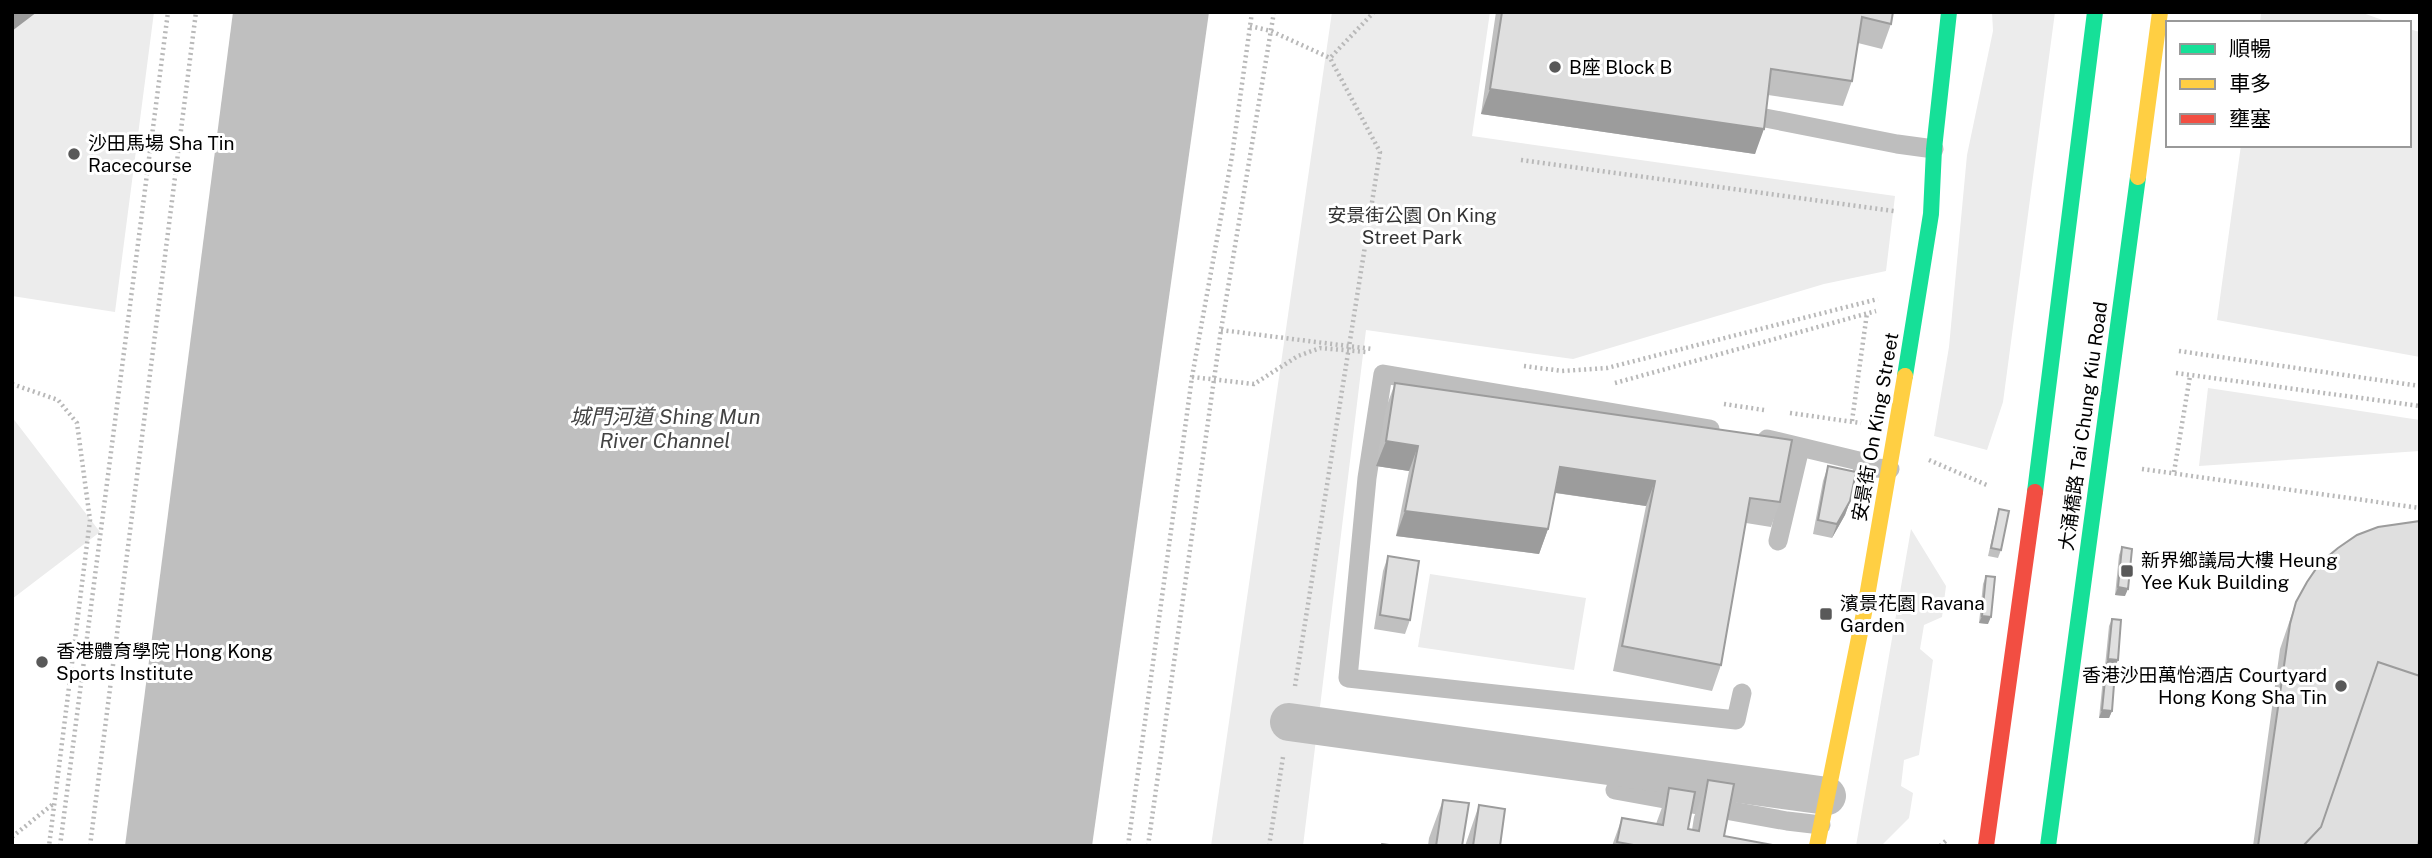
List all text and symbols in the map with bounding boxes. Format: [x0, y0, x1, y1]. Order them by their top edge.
legend [2166, 21, 2411, 147]
text: 順暢 [2229, 36, 2271, 61]
place label: B座 Block B [1569, 56, 1672, 78]
marker: B座 Block B [1547, 59, 1563, 75]
text: 車多 [2229, 71, 2271, 96]
text: 壅塞 [2229, 106, 2271, 131]
place label: 沙田馬場 Sha Tin Racecourse [88, 132, 234, 176]
marker: 沙田馬場 Sha Tin Racecourse [66, 146, 82, 162]
park label: 安景街公園 On King Street Park [1327, 204, 1497, 248]
street label: 大涌橋路 Tai Chung Kiu Road [2055, 300, 2111, 552]
street label: 安景街 On King Street [1848, 331, 1902, 523]
water label: 城門河道 Shing Mun River Channel [570, 404, 760, 453]
place label: 新界鄉議局大樓 Heung Yee Kuk Building [2141, 549, 2338, 593]
marker: 新界鄉議局大樓 Heung Yee Kuk Building [2119, 563, 2135, 579]
place label: 濱景花園 Ravana Garden [1840, 592, 1985, 636]
marker: 濱景花園 Ravana Garden [1818, 606, 1834, 622]
place label: 香港體育學院 Hong Kong Sports Institute [56, 640, 273, 684]
marker: 香港體育學院 Hong Kong Sports Institute [34, 654, 50, 670]
place label: 香港沙田萬怡酒店 Courtyard Hong Kong Sha Tin [2082, 664, 2327, 708]
marker: 香港沙田萬怡酒店 Courtyard Hong Kong Sha Tin [2333, 678, 2349, 694]

